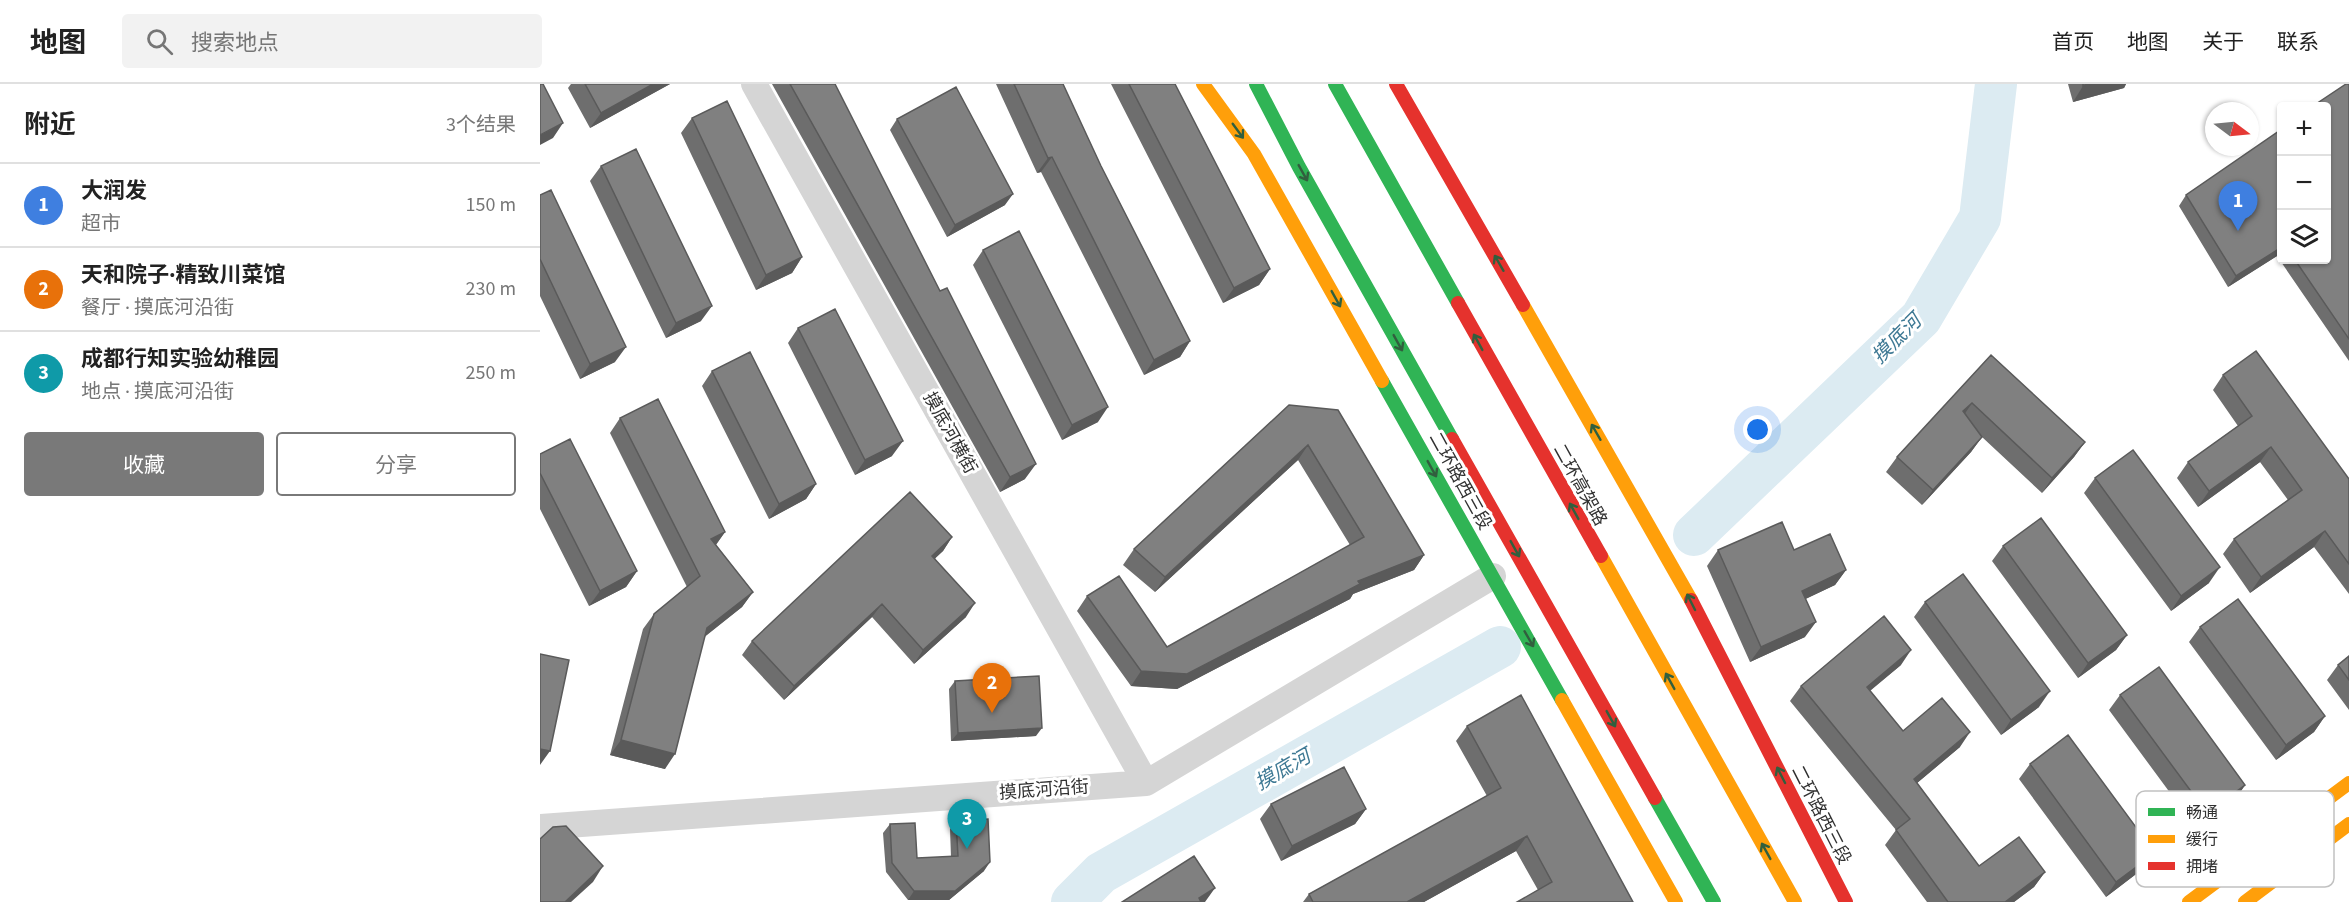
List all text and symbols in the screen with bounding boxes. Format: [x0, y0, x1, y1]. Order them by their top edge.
search box [122, 14, 542, 68]
text: 地图 [30, 23, 86, 63]
icon: search [143, 25, 176, 58]
text: 搜索地点 [191, 27, 279, 59]
text: 首页 [2052, 27, 2094, 57]
text: 地图 [2127, 27, 2169, 57]
text: 关于 [2202, 27, 2244, 57]
text: 联系 [2277, 27, 2319, 57]
north arrow [2205, 102, 2259, 156]
map controls [2277, 102, 2331, 264]
button: + [2277, 102, 2331, 156]
text: 附近 [24, 106, 76, 143]
text: 3个结果 [446, 111, 516, 139]
one-way arrow [1232, 123, 1244, 139]
button: − [2277, 156, 2331, 210]
one-way arrow [1297, 164, 1309, 181]
text: 大润发 [81, 175, 147, 207]
pin: 1 [2218, 182, 2258, 231]
text: 1 [38, 191, 49, 219]
text: 150 m [466, 191, 516, 219]
text: 超市 [81, 210, 121, 238]
button: layers [2277, 210, 2331, 264]
one-way arrow [1493, 255, 1505, 272]
text: 天和院子·精致川菜馆 [81, 259, 286, 291]
text: 2 [38, 275, 49, 303]
text: 230 m [466, 275, 516, 303]
one-way arrow [1330, 290, 1342, 307]
text: 餐厅 · 摸底河沿街 [81, 294, 234, 322]
water label: 摸底河 [1866, 305, 1931, 370]
one-way arrow [1393, 334, 1405, 351]
one-way arrow [1472, 334, 1484, 351]
text: 成都行知实验幼稚园 [81, 343, 279, 375]
text: 3 [38, 359, 49, 387]
text: 250 m [466, 359, 516, 387]
text: 地点 · 摸底河沿街 [81, 378, 234, 406]
street label: 摸底河横街 [917, 388, 983, 478]
your location [1743, 415, 1772, 444]
one-way arrow [1590, 424, 1602, 441]
street label: 二环路西三段 [1423, 428, 1497, 534]
button: 收藏 [24, 432, 264, 496]
button: 分享 [276, 432, 516, 496]
street label: 二环高架路 [1547, 440, 1613, 530]
one-way arrow [1426, 460, 1438, 477]
one-way arrow [1568, 503, 1580, 520]
one-way arrow [1509, 540, 1521, 557]
one-way arrow [1685, 593, 1697, 611]
one-way arrow [1523, 630, 1535, 647]
pin: 2 [972, 664, 1012, 713]
one-way arrow [1664, 673, 1676, 690]
one-way arrow [1605, 710, 1617, 727]
water label: 摸底河 [1250, 741, 1319, 797]
street label: 二环路西三段 [1785, 761, 1857, 869]
one-way arrow [1774, 767, 1786, 785]
street label: 摸底河沿街 [998, 774, 1090, 806]
legend [2136, 791, 2334, 887]
pin: 3 [948, 800, 986, 849]
text: 畅通 [2186, 802, 2218, 824]
text: 缓行 [2186, 829, 2218, 851]
one-way arrow [1760, 843, 1772, 860]
text: 拥堵 [2186, 856, 2218, 878]

